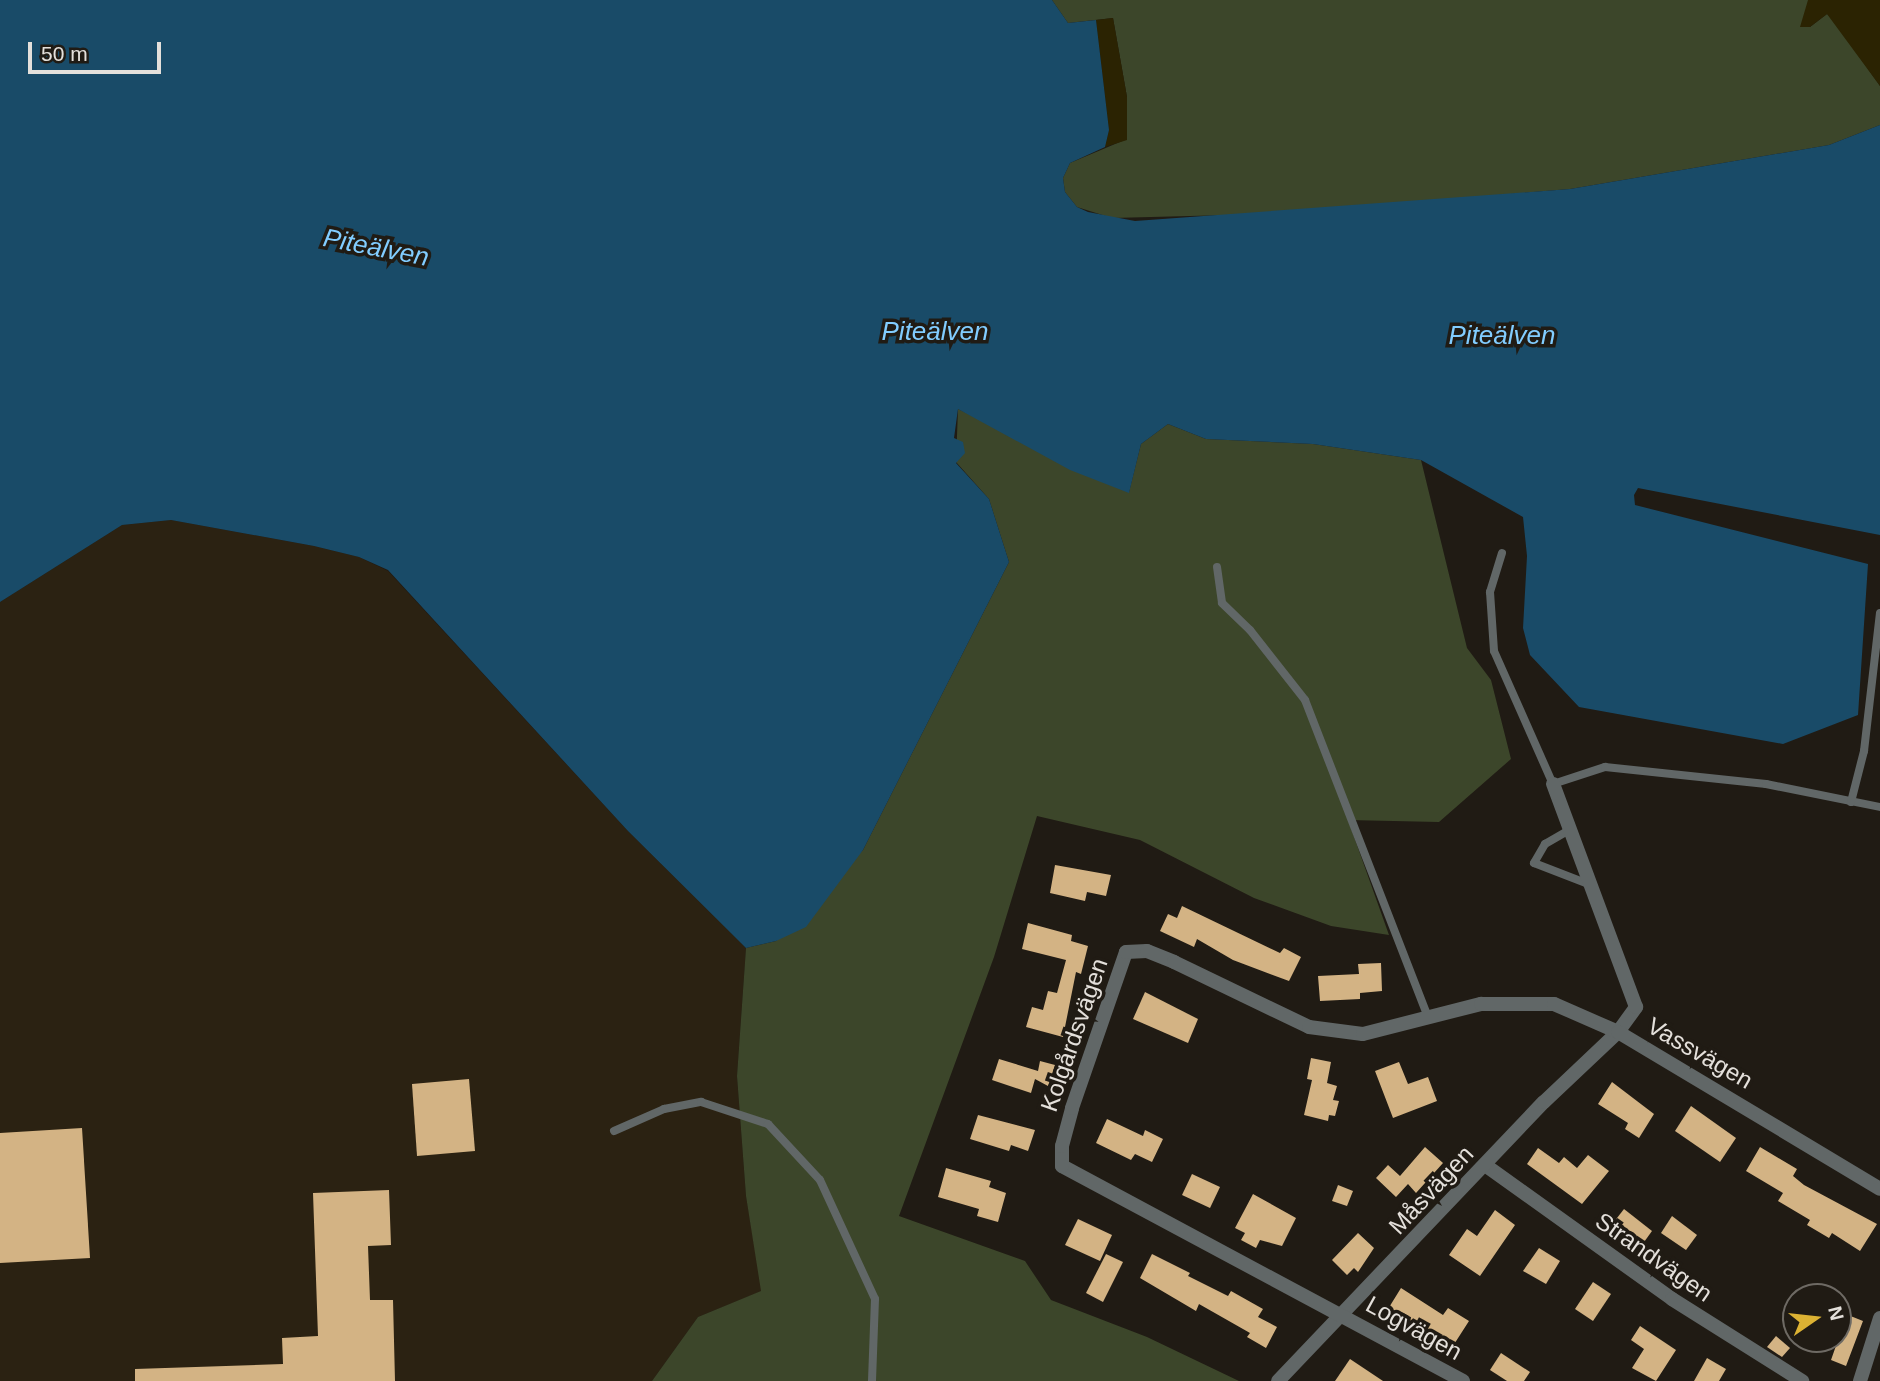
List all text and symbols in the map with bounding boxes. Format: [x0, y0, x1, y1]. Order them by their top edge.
scale bar [32, 28, 164, 72]
text: 50 m [41, 42, 88, 65]
water label: Piteälven [321, 222, 431, 274]
water label: Piteälven [882, 316, 988, 348]
water label: Piteälven [1449, 320, 1555, 352]
street label: Kolgårdsvägen [1034, 955, 1114, 1115]
street label: Vassvägen [1642, 1011, 1758, 1095]
street label: Måsvägen [1383, 1140, 1479, 1240]
street label: Strandvägen [1590, 1206, 1718, 1308]
north arrow [1782, 1283, 1852, 1353]
street label: Logvägen [1361, 1290, 1467, 1366]
text: N [1824, 1304, 1848, 1322]

